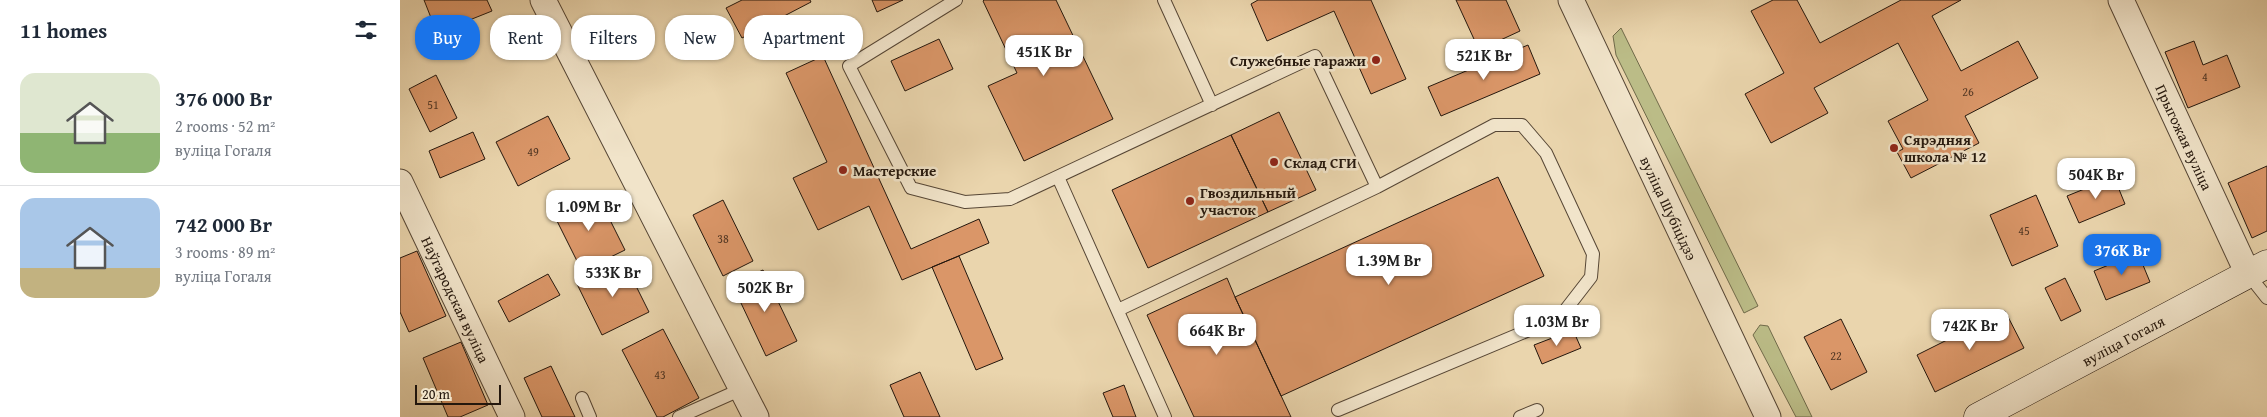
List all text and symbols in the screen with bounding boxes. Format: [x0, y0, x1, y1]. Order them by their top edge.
text: 11 homes [20, 15, 107, 46]
chip: Buy [415, 15, 480, 60]
chip: Rent [490, 15, 561, 60]
chip: Filters [571, 15, 655, 60]
chip: New [665, 15, 734, 60]
chip: Apartment [744, 15, 863, 60]
icon: filters [352, 16, 380, 44]
pin: 451K Br [998, 34, 1090, 77]
pin: 521K Br [1438, 38, 1530, 81]
text: 451K Br [1016, 39, 1072, 63]
text: 521K Br [1456, 43, 1512, 67]
place label: Служебные гаражи [1230, 50, 1367, 71]
marker: Служебные гаражи [1370, 54, 1382, 66]
house number: 4 [2202, 68, 2208, 85]
street label: Прыгожая вуліца [2151, 81, 2218, 194]
text: 376 000 Br [175, 83, 272, 114]
house number: 26 [1962, 83, 1974, 100]
icon: home [60, 93, 120, 153]
house number: 51 [427, 96, 439, 113]
text: 2 rooms · 52 m² [175, 114, 275, 138]
place label: Сярэдняя школа № 12 [1904, 129, 1986, 167]
text: вуліца Гогаля [175, 138, 272, 162]
marker: Сярэдняя школа № 12 [1888, 142, 1900, 154]
house number: 49 [527, 143, 539, 160]
place label: Склад СГИ [1284, 152, 1357, 173]
street label: вуліца Шубіцідзэ [1636, 152, 1703, 264]
marker: Склад СГИ [1268, 156, 1280, 168]
pin: 504K Br [2050, 158, 2142, 200]
place label: Мастерские [853, 160, 936, 181]
text: 504K Br [2068, 162, 2124, 186]
marker: Мастерские [837, 164, 849, 176]
place label: Гвоздильный участок [1199, 182, 1297, 220]
pin: 1.09M Br [537, 190, 641, 232]
text: 1.09M Br [557, 194, 621, 218]
marker: Гвоздильный участок [1184, 195, 1196, 207]
text: 742 000 Br [175, 209, 272, 240]
icon: home [60, 218, 120, 278]
house number: 45 [2018, 222, 2030, 239]
house number: 38 [717, 230, 729, 247]
street label: Наўгародская вуліца [417, 233, 495, 367]
pin: 376K Br [2076, 234, 2168, 276]
text: 376K Br [2094, 238, 2150, 262]
text: 3 rooms · 89 m² [175, 240, 275, 264]
pin: 1.39M Br [1337, 244, 1441, 286]
text: 1.39M Br [1357, 248, 1421, 272]
pin: 533K Br [567, 256, 659, 298]
text: 533K Br [585, 260, 641, 284]
text: вуліца Гогаля [175, 264, 272, 288]
pin: 502K Br [719, 270, 811, 313]
text: 502K Br [737, 275, 793, 299]
pin: 1.03M Br [1505, 304, 1609, 347]
pin: 742K Br [1924, 308, 2016, 351]
text: 1.03M Br [1525, 309, 1589, 333]
street label: вуліца Гогаля [2078, 310, 2168, 371]
text: 742K Br [1942, 313, 1998, 337]
pin: 664K Br [1171, 314, 1263, 356]
text: 664K Br [1189, 318, 1245, 342]
house number: 22 [1830, 347, 1842, 364]
house number: 43 [654, 366, 666, 383]
scale bar [415, 382, 501, 405]
text: 20 m [422, 384, 450, 404]

